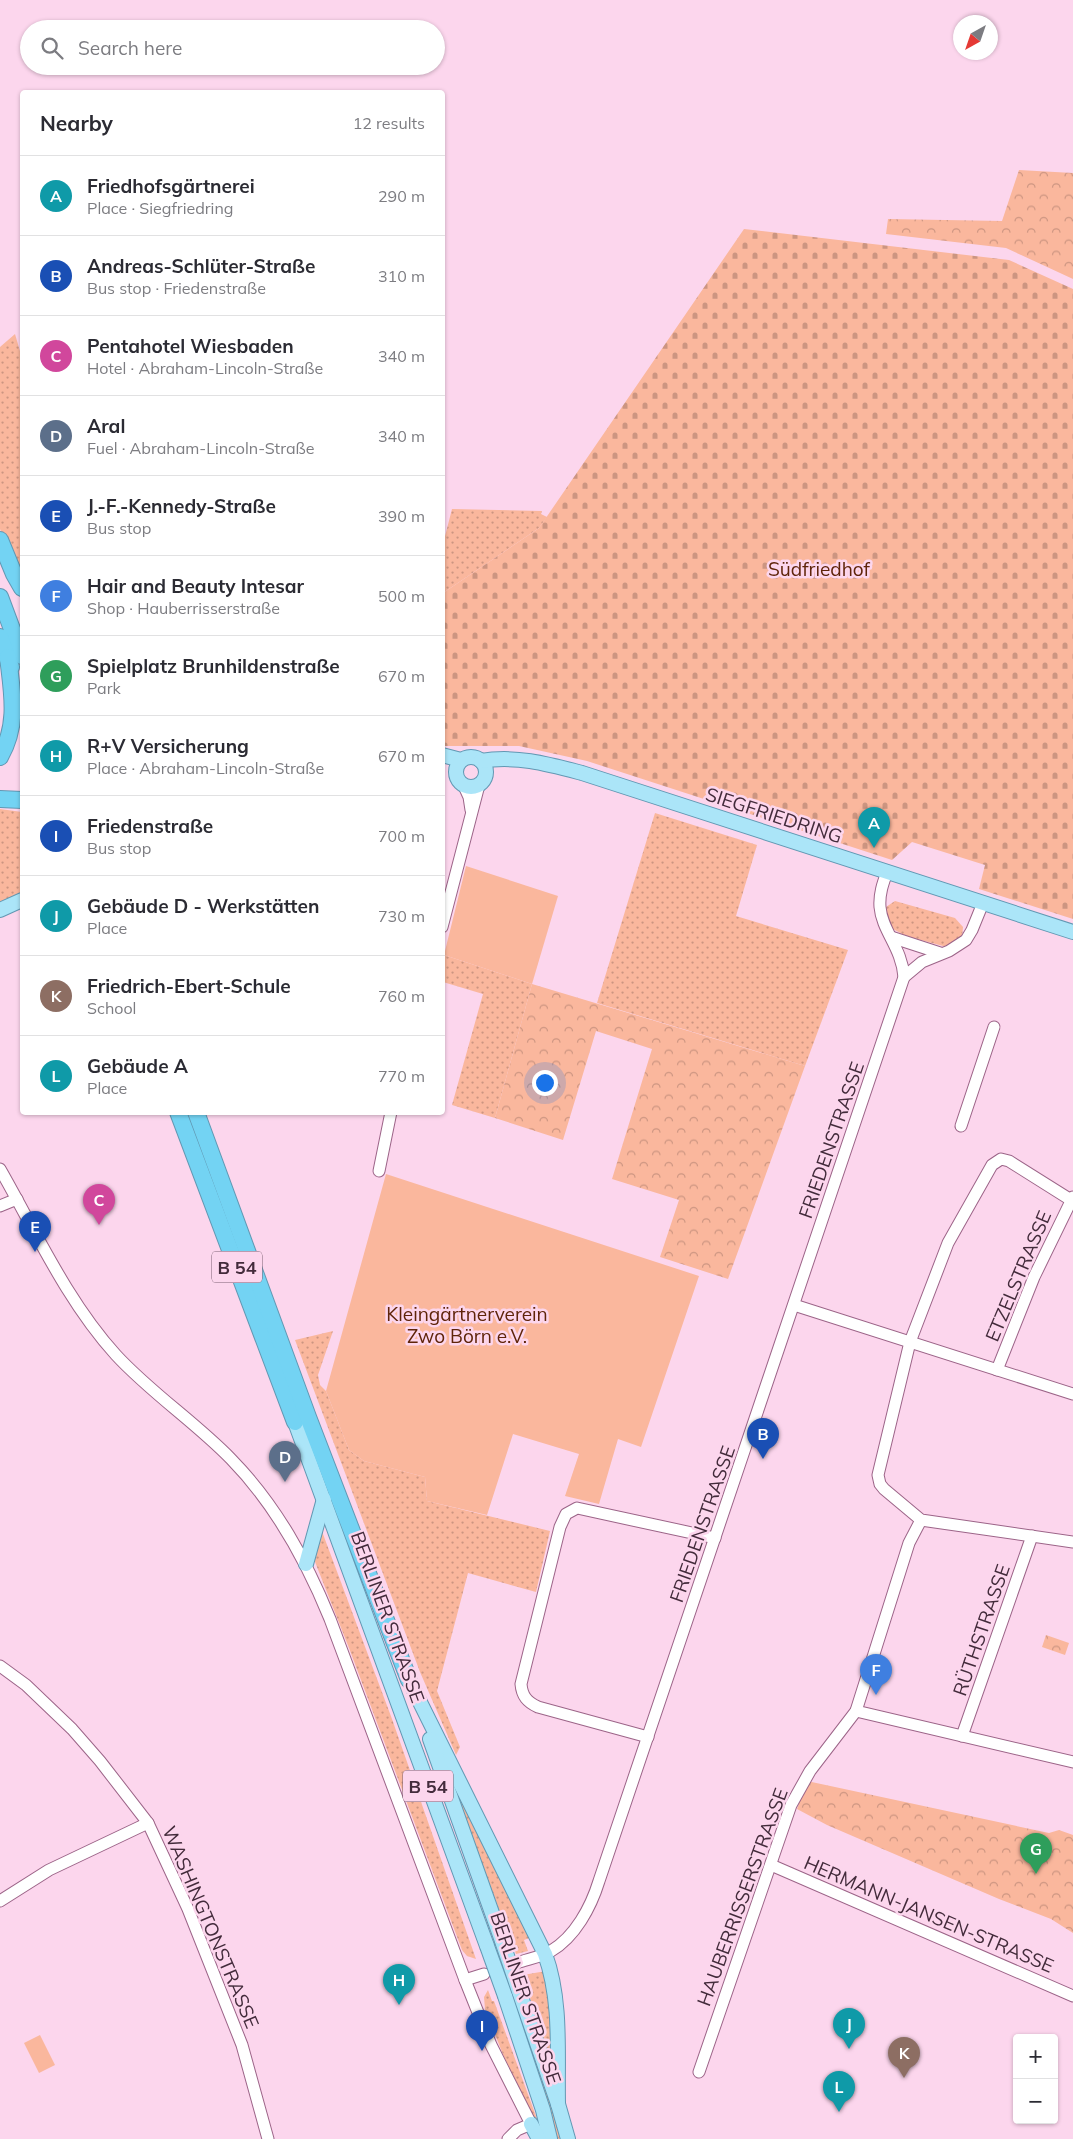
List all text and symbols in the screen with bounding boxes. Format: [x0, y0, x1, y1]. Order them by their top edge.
north arrow [953, 15, 998, 60]
search box [20, 20, 445, 75]
icon: search [38, 34, 66, 62]
text: Search here [78, 36, 182, 60]
text: Nearby [40, 110, 113, 136]
text: 12 results [353, 113, 425, 133]
text: Friedhofsgärtnerei [87, 174, 255, 198]
text: A [50, 186, 62, 206]
text: 290 m [378, 186, 425, 206]
text: Place · Siegfriedring [87, 198, 233, 218]
text: Andreas-Schlüter-Straße [87, 254, 315, 278]
text: B [50, 266, 62, 286]
text: 310 m [378, 266, 425, 286]
text: Bus stop · Friedenstraße [87, 278, 266, 298]
text: Pentahotel Wiesbaden [87, 334, 294, 358]
text: C [51, 346, 61, 366]
text: 340 m [378, 346, 425, 366]
text: Hotel · Abraham-Lincoln-Straße [87, 358, 323, 378]
text: Aral [87, 414, 125, 438]
text: D [50, 426, 62, 446]
text: 340 m [378, 426, 425, 446]
text: Fuel · Abraham-Lincoln-Straße [87, 438, 314, 458]
text: J.-F.-Kennedy-Straße [87, 494, 276, 518]
text: E [51, 506, 61, 526]
text: 390 m [378, 506, 425, 526]
text: Bus stop [87, 518, 151, 538]
park label: Südfriedhof [768, 557, 871, 581]
text: Hair and Beauty Intesar [87, 574, 304, 598]
text: F [51, 586, 61, 606]
text: 500 m [378, 586, 425, 606]
text: Shop · Hauberrisserstraße [87, 598, 280, 618]
text: Spielplatz Brunhildenstraße [87, 654, 340, 678]
text: G [50, 666, 62, 686]
text: 670 m [378, 666, 425, 686]
text: Park [87, 678, 121, 698]
text: R+V Versicherung [87, 734, 249, 758]
text: H [50, 746, 62, 766]
text: 670 m [378, 746, 425, 766]
text: Place · Abraham-Lincoln-Straße [87, 758, 324, 778]
street label: SIEGFRIEDRING [703, 782, 845, 848]
pin: A [858, 807, 890, 848]
text: Friedenstraße [87, 814, 213, 838]
text: I [54, 826, 58, 846]
text: 700 m [378, 826, 425, 846]
text: Bus stop [87, 838, 151, 858]
text: Gebäude D - Werkstätten [87, 894, 319, 918]
text: J [53, 906, 59, 926]
text: 730 m [378, 906, 425, 926]
text: Place [87, 918, 127, 938]
text: Friedrich-Ebert-Schule [87, 974, 291, 998]
text: K [51, 986, 61, 1006]
text: 760 m [378, 986, 425, 1006]
text: School [87, 998, 136, 1018]
text: Gebäude A [87, 1054, 188, 1078]
street label: FRIEDENSTRASSE [793, 1058, 869, 1222]
text: L [52, 1066, 60, 1086]
text: 770 m [378, 1066, 425, 1086]
your location [532, 1070, 558, 1096]
text: Place [87, 1078, 127, 1098]
pin: C [83, 1184, 115, 1225]
street label: ETZELSTRASSE [980, 1207, 1056, 1345]
pin: E [19, 1211, 51, 1252]
road number: B 54 [212, 1252, 262, 1282]
park label: Kleingärtnerverein Zwo Börn e.V. [386, 1302, 548, 1348]
pin: B [747, 1418, 779, 1459]
pin: D [269, 1441, 301, 1482]
street label: FRIEDENSTRASSE [664, 1442, 740, 1606]
street label: BERLINER STRASSE [346, 1528, 430, 1706]
street label: RÜTHSTRASSE [947, 1561, 1015, 1699]
pin: F [860, 1654, 892, 1695]
road number: B 54 [403, 1770, 453, 1802]
street label: HAUBERRISSERSTRASSE [691, 1785, 793, 2009]
street label: WASHINGTONSTRASSE [158, 1822, 264, 2032]
pin: G [1020, 1833, 1052, 1874]
street label: HERMANN-JANSEN-STRASSE [800, 1850, 1058, 1978]
street label: BERLINER STRASSE [485, 1909, 567, 2087]
pin: H [383, 1964, 415, 2005]
pin: J [833, 2008, 865, 2049]
pin: I [466, 2010, 498, 2051]
map controls [1013, 2034, 1058, 2124]
button: + [1013, 2034, 1058, 2079]
pin: K [888, 2037, 920, 2078]
pin: L [823, 2071, 855, 2112]
button: − [1013, 2079, 1058, 2124]

